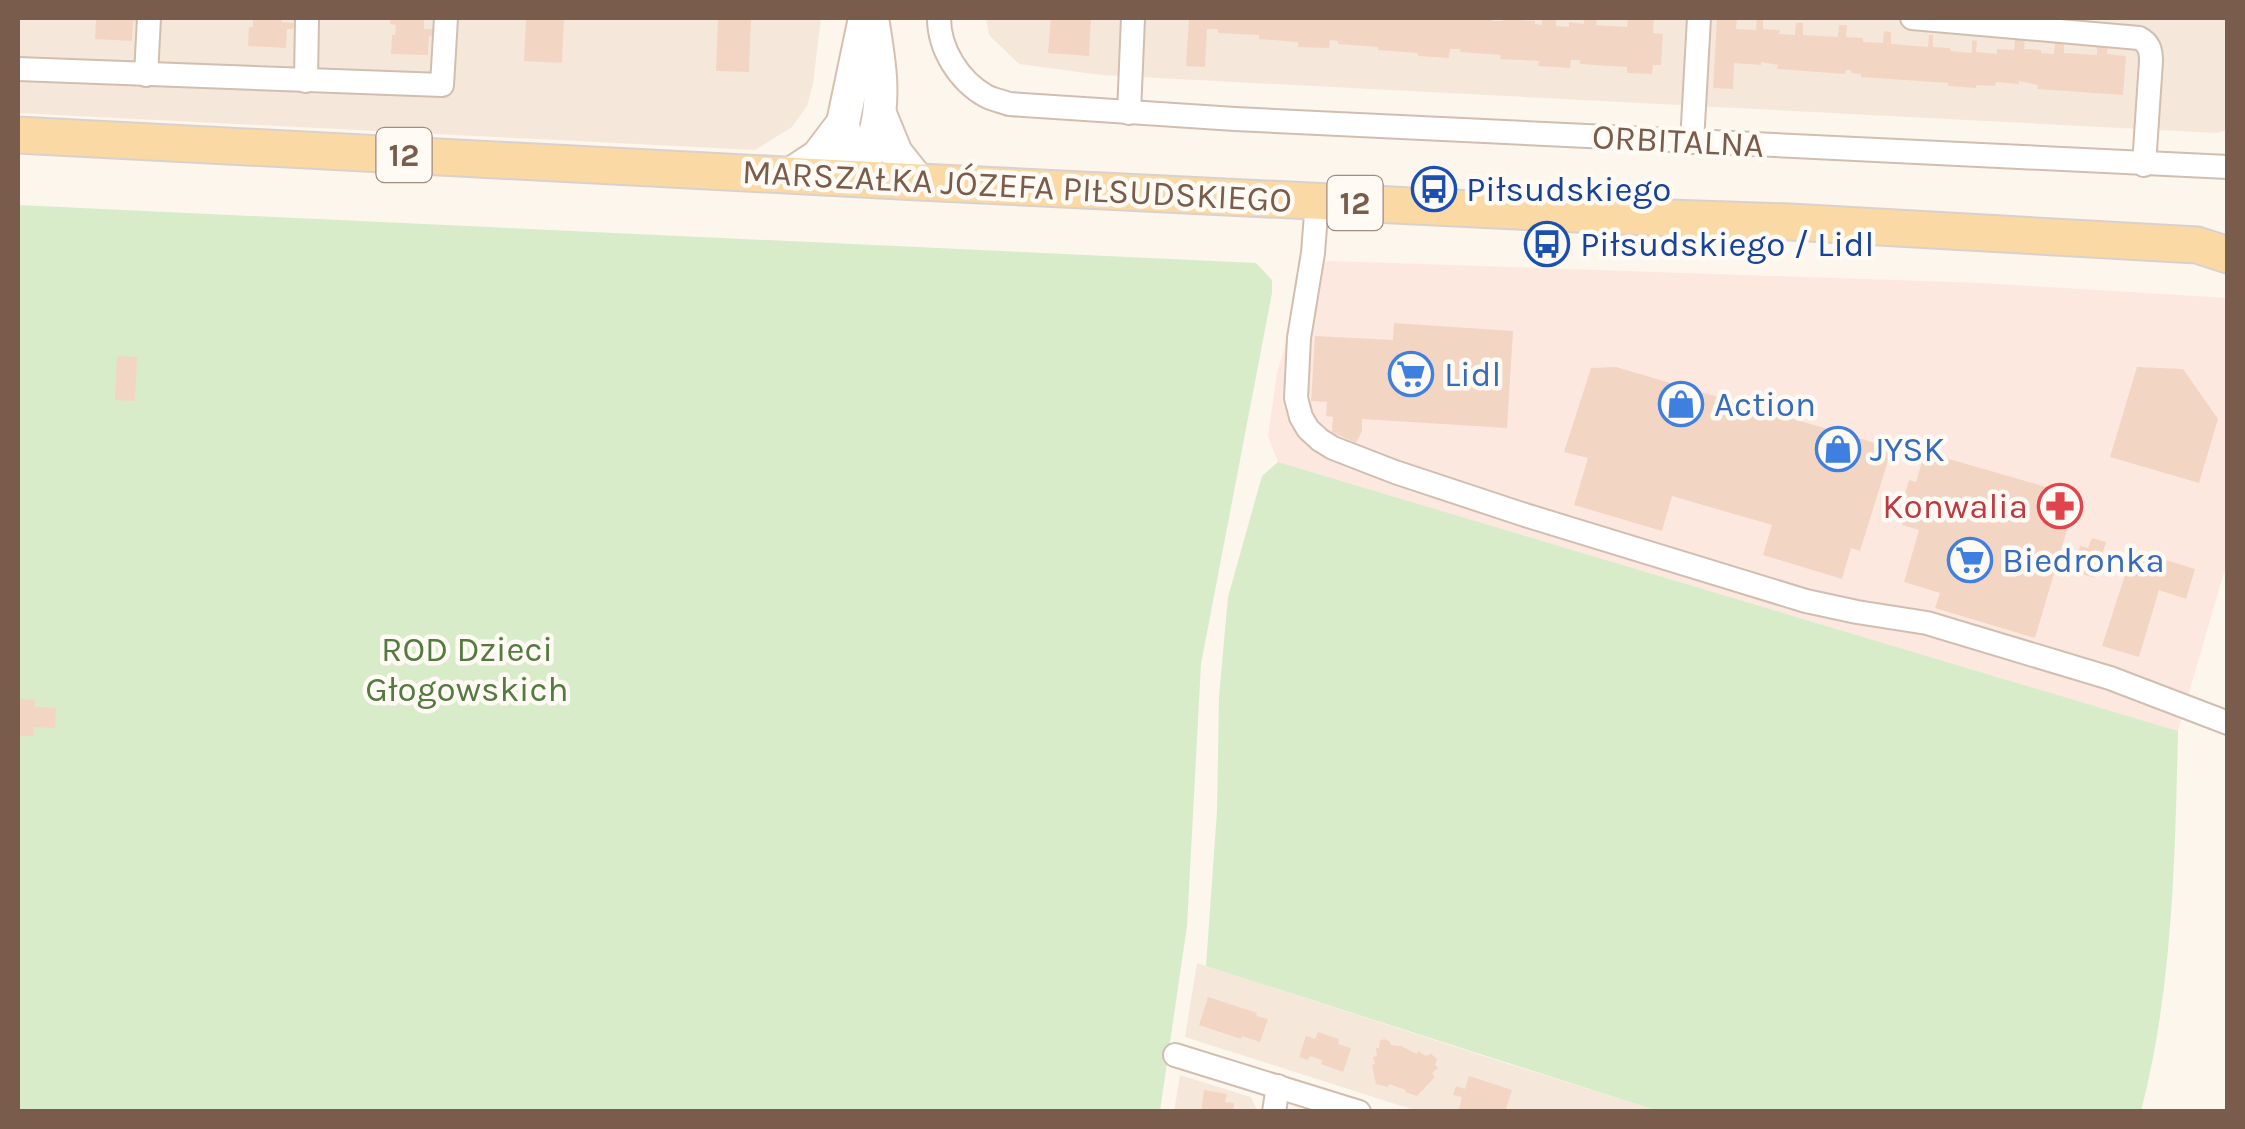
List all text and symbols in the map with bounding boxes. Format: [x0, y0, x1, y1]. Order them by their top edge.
street label: ORBITALNA [1591, 116, 1765, 166]
road number: 12 [376, 128, 432, 182]
street label: MARSZAŁKA JÓZEFA PIŁSUDSKIEGO [741, 151, 1293, 221]
bus stop icon: Piłsudskiego [1411, 166, 1457, 212]
place label: Piłsudskiego [1466, 169, 1671, 210]
road number: 12 [1328, 176, 1382, 230]
bus stop icon: Piłsudskiego / Lidl [1524, 221, 1570, 267]
place label: Piłsudskiego / Lidl [1580, 224, 1874, 265]
supermarket icon: Lidl [1388, 351, 1434, 397]
place label: Lidl [1444, 354, 1501, 395]
shop icon: Action [1658, 381, 1704, 427]
place label: Action [1714, 384, 1816, 425]
shop icon: JYSK [1815, 426, 1861, 472]
place label: JYSK [1870, 429, 1945, 470]
pharmacy icon: Konwalia [2037, 483, 2083, 529]
place label: Konwalia [1882, 486, 2028, 527]
supermarket icon: Biedronka [1947, 537, 1993, 583]
place label: Biedronka [2002, 540, 2165, 581]
park label: ROD Dzieci Głogowskich [365, 629, 569, 710]

